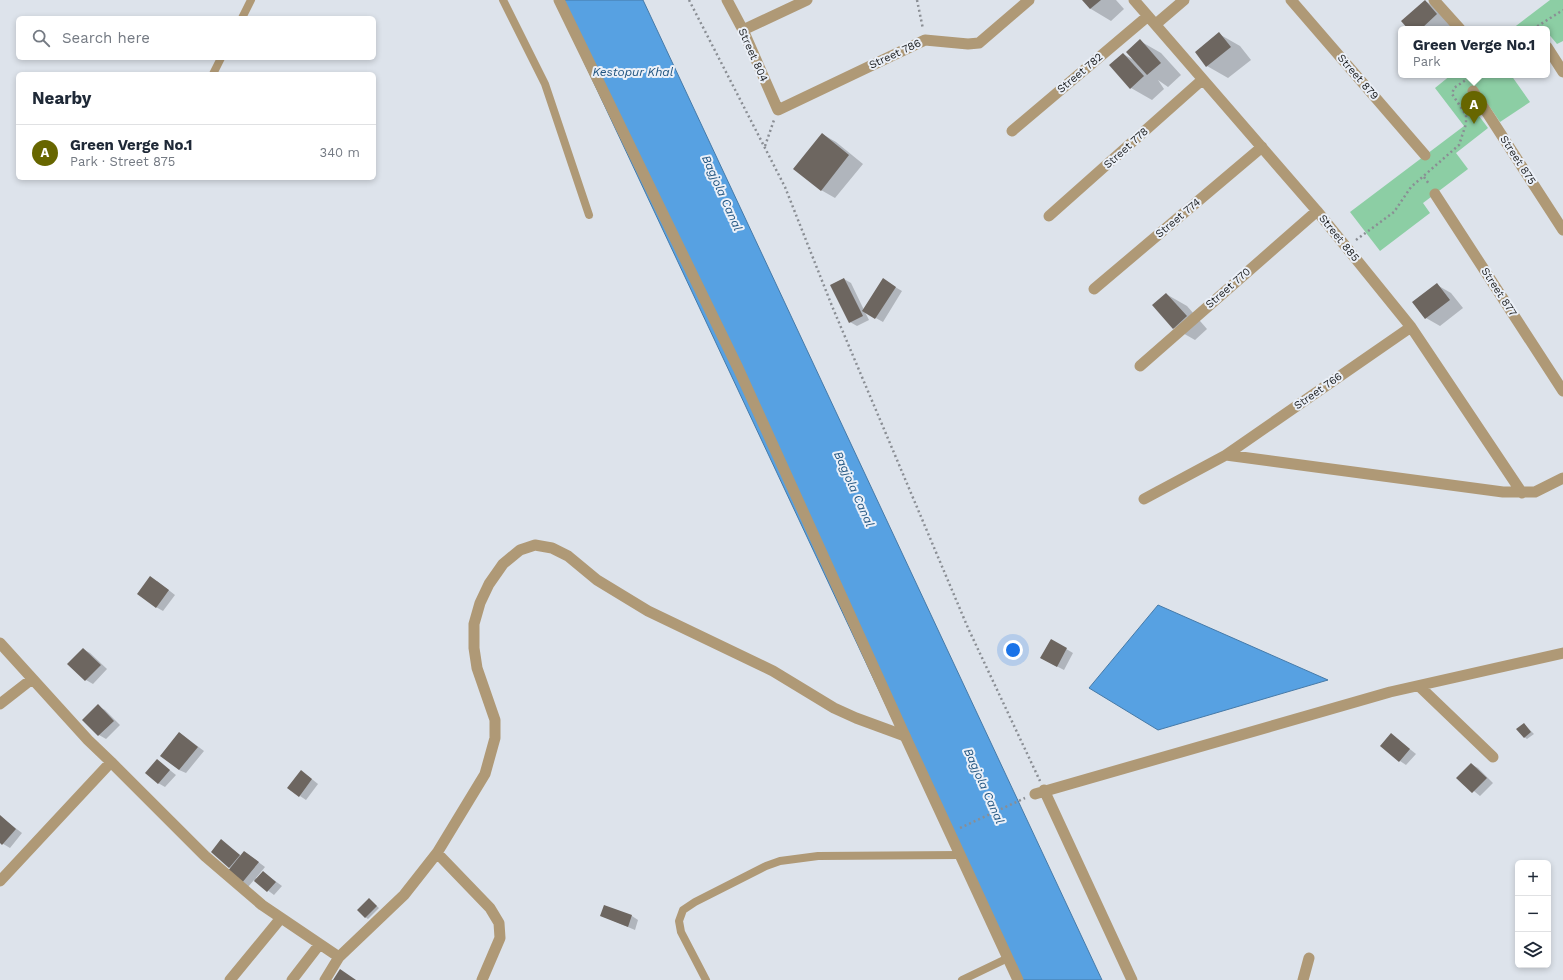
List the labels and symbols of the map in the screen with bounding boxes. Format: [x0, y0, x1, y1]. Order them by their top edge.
street label: Street 804 [735, 26, 771, 84]
street label: Street 786 [867, 36, 923, 72]
street label: Street 782 [1055, 50, 1105, 96]
street label: Street 879 [1335, 52, 1381, 103]
water label: Kestopur Khal [593, 65, 674, 79]
pin: A [1461, 91, 1487, 124]
street label: Street 778 [1101, 125, 1151, 171]
street label: Street 875 [1497, 133, 1539, 187]
water label: Bagjola Canal [699, 153, 745, 233]
street label: Street 774 [1153, 195, 1203, 241]
street label: Street 885 [1316, 212, 1362, 264]
street label: Street 770 [1203, 265, 1253, 311]
street label: Street 877 [1478, 265, 1520, 319]
street label: Street 766 [1291, 370, 1345, 412]
water label: Bagjola Canal [831, 449, 877, 529]
your location [1003, 640, 1023, 660]
water label: Bagjola Canal [961, 746, 1007, 826]

